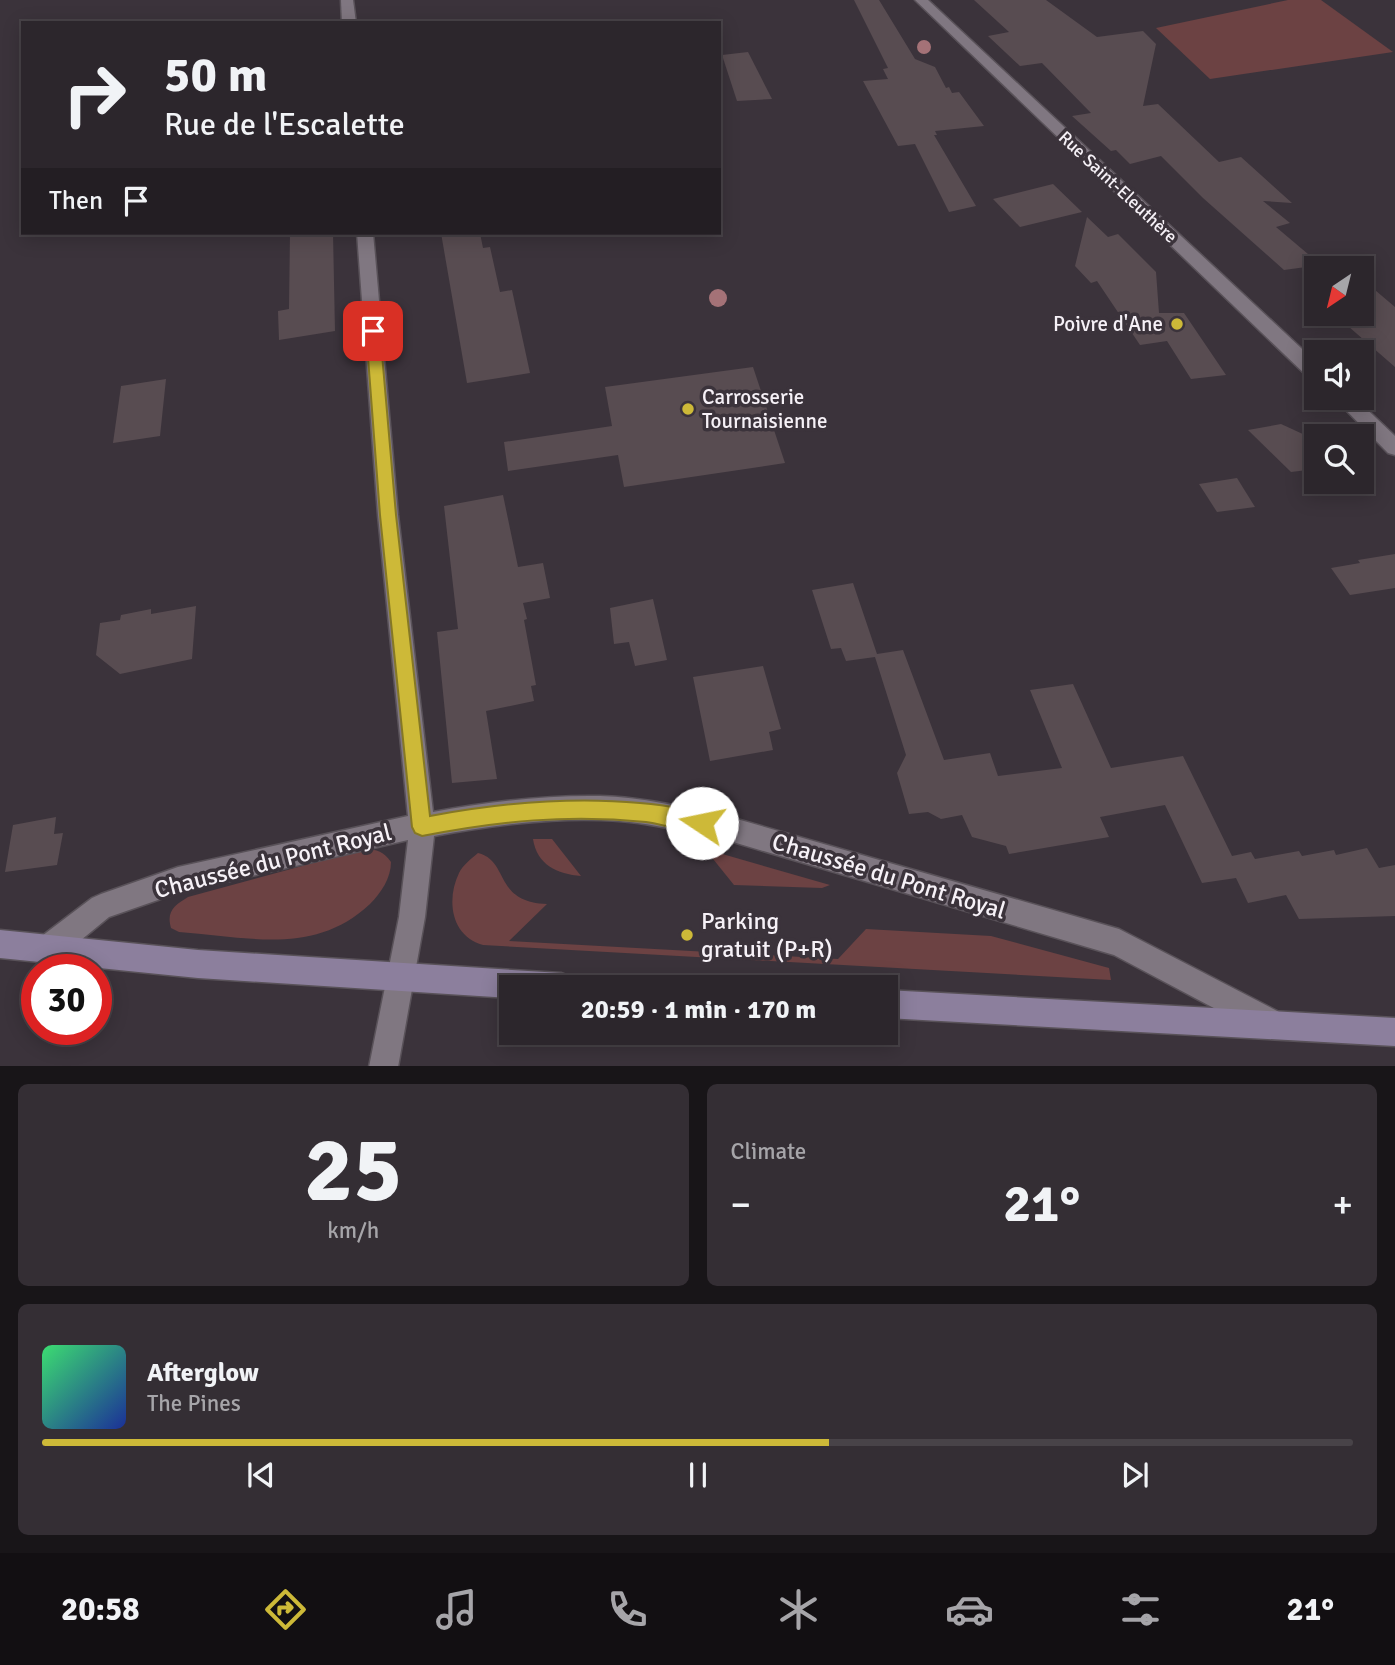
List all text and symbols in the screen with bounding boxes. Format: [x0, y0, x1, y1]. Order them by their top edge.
text: 50 m [164, 45, 267, 105]
icon: right [49, 49, 140, 140]
text: Rue de l'Escalette [164, 105, 405, 144]
street label: Rue Saint-Eleuthère [1054, 126, 1182, 248]
icon: arrive [117, 182, 155, 220]
text: Then [49, 185, 103, 217]
north arrow [1304, 256, 1374, 326]
map controls [1304, 256, 1374, 494]
pin [343, 301, 403, 361]
place label: Poivre d'Ane [1053, 311, 1163, 337]
icon: arrive [354, 312, 392, 350]
marker: Poivre d'Ane [1169, 316, 1185, 332]
button: sound [1304, 340, 1374, 410]
place label: Carrosserie Tournaisienne [702, 384, 827, 434]
marker: Carrosserie Tournaisienne [680, 401, 696, 417]
button: search [1304, 424, 1374, 494]
position arrow [665, 786, 739, 860]
street label: Chaussée du Pont Royal [152, 817, 394, 905]
street label: Chaussée du Pont Royal [768, 826, 1010, 926]
place label: Parking gratuit (P+R) [701, 906, 833, 964]
marker: Parking gratuit (P+R) [679, 927, 695, 943]
speed limit sign: 30 [21, 954, 112, 1045]
text: 20:59 · 1 min · 170 m [581, 994, 816, 1026]
text: 25 [304, 1114, 402, 1227]
text: Climate [731, 1137, 806, 1166]
text: 21° [1003, 1172, 1080, 1236]
text: − [731, 1181, 751, 1228]
text: + [1332, 1181, 1353, 1228]
text: km/h [327, 1216, 379, 1245]
text: Afterglow [147, 1357, 259, 1389]
text: The Pines [147, 1389, 241, 1418]
icon: previous [242, 1456, 280, 1494]
icon: pause [679, 1456, 717, 1494]
icon: next [1116, 1456, 1154, 1494]
icon: directions [261, 1585, 310, 1634]
icon: music [432, 1585, 481, 1634]
icon: phone [603, 1585, 652, 1634]
icon: climate [774, 1585, 823, 1634]
icon: car [945, 1585, 994, 1634]
icon: filters [1116, 1585, 1165, 1634]
text: 20:58 [61, 1590, 139, 1629]
text: 21° [1287, 1590, 1334, 1629]

